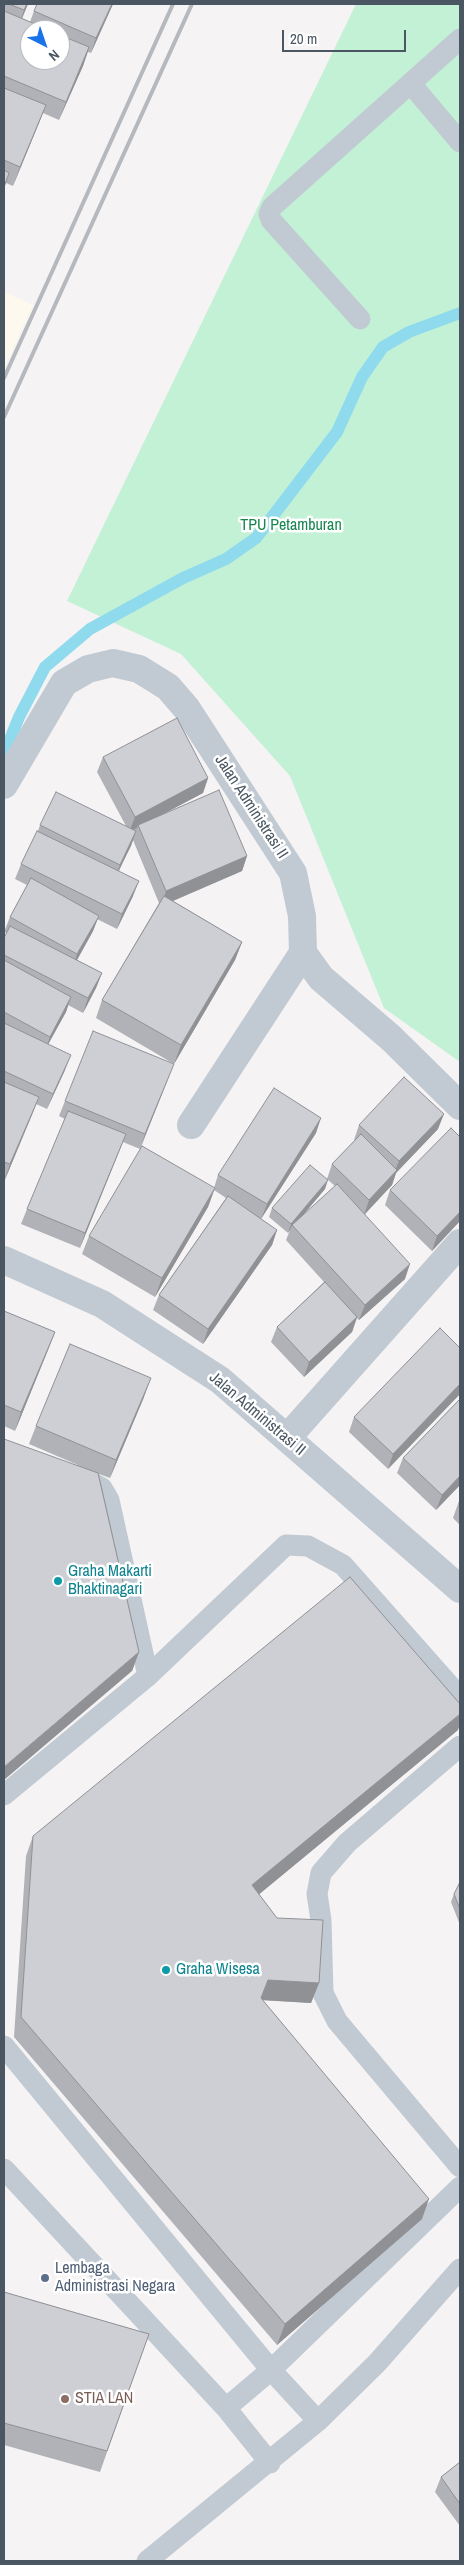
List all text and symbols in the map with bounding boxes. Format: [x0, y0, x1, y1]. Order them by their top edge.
north arrow [20, 20, 70, 70]
scale bar [284, 20, 408, 52]
text: 20 m [290, 28, 317, 49]
text: N [45, 46, 63, 65]
park label: TPU Petamburan [240, 516, 342, 536]
street label: Jalan Administrasi II [210, 752, 292, 862]
street label: Jalan Administrasi II [205, 1368, 309, 1460]
place label: Graha Makarti Bhaktinagari [68, 1562, 152, 1600]
marker: Graha Makarti Bhaktinagari [52, 1575, 64, 1587]
place label: Graha Wisesa [176, 1960, 260, 1980]
marker: Graha Wisesa [160, 1964, 172, 1976]
place label: Lembaga Administrasi Negara [55, 2259, 175, 2297]
marker: Lembaga Administrasi Negara [39, 2272, 51, 2284]
place label: STIA LAN [75, 2389, 133, 2409]
marker: STIA LAN [59, 2393, 71, 2405]

